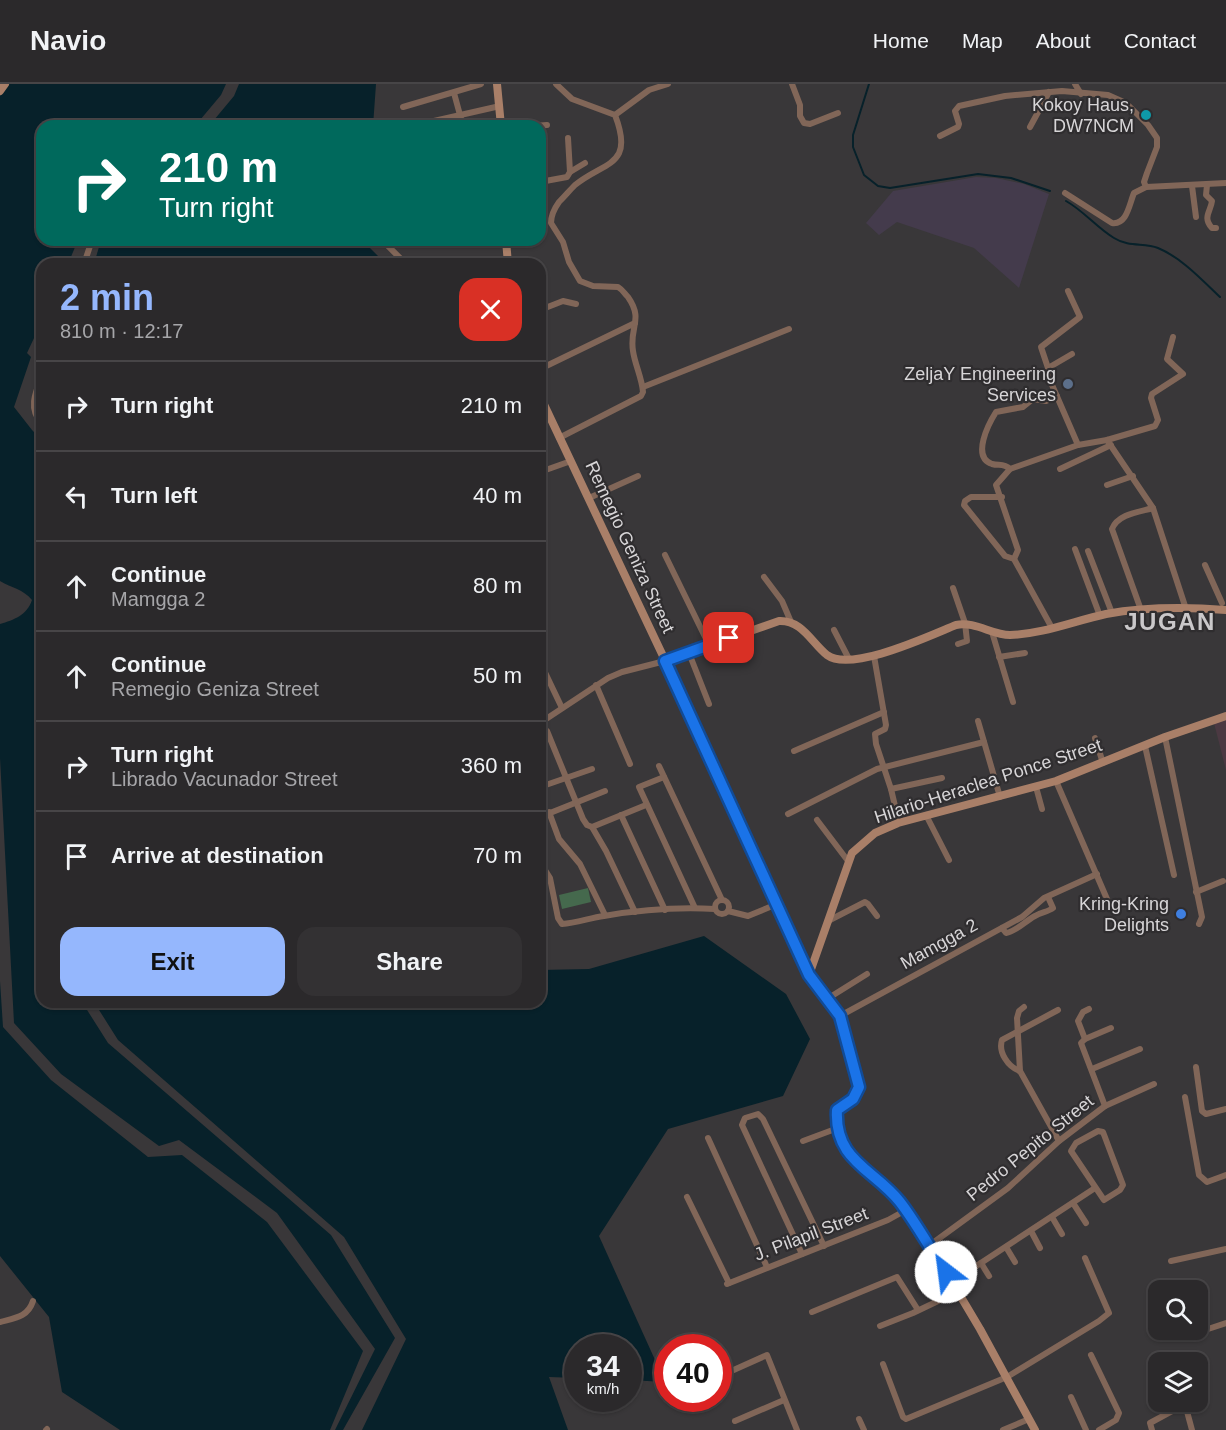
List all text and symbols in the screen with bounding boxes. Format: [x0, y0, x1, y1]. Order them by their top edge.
text: Navio [30, 25, 106, 56]
text: Home [873, 29, 929, 52]
text: Map [962, 29, 1003, 52]
text: About [1036, 29, 1091, 52]
text: Contact [1124, 29, 1196, 52]
place label: Kokoy Haus, DW7NCM [1032, 95, 1134, 136]
marker: Kokoy Haus, DW7NCM [1139, 108, 1153, 122]
icon: right [60, 144, 138, 222]
text: 210 m [159, 144, 278, 191]
text: Turn right [159, 193, 274, 223]
text: 2 min [60, 277, 154, 318]
button: close [459, 278, 522, 341]
text: 810 m · 12:17 [60, 320, 183, 342]
place label: ZeljaY Engineering Services [904, 364, 1056, 405]
marker: ZeljaY Engineering Services [1061, 377, 1075, 391]
icon: right [60, 390, 93, 423]
text: Turn right [111, 393, 213, 418]
text: 210 m [461, 393, 522, 418]
street label: Remegio Geniza Street [581, 458, 679, 636]
icon: left [60, 480, 93, 513]
text: Turn left [111, 483, 197, 508]
text: 40 m [473, 483, 522, 508]
text: Continue [111, 562, 206, 587]
icon: ahead [60, 570, 93, 603]
text: 80 m [473, 573, 522, 598]
text: Mamgga 2 [111, 588, 206, 610]
district label: JUGAN [1124, 608, 1216, 635]
pin [703, 612, 754, 663]
icon: arrive [712, 621, 745, 654]
text: Continue [111, 652, 206, 677]
icon: ahead [60, 660, 93, 693]
text: 50 m [473, 663, 522, 688]
text: Remegio Geniza Street [111, 678, 319, 700]
street label: Hilario-Heraclea Ponce Street [872, 735, 1104, 827]
text: Turn right [111, 742, 213, 767]
icon: right [60, 750, 93, 783]
text: 360 m [461, 753, 522, 778]
text: Librado Vacunador Street [111, 768, 337, 790]
icon: arrive [60, 840, 93, 873]
text: Arrive at destination [111, 843, 324, 868]
text: 70 m [473, 843, 522, 868]
place label: Kring-Kring Delights [1079, 894, 1169, 935]
marker: Kring-Kring Delights [1174, 907, 1188, 921]
street label: Mamgga 2 [897, 915, 981, 973]
button: Exit [60, 927, 285, 996]
button: Share [297, 927, 522, 996]
street label: Pedro Pepito Street [963, 1091, 1097, 1205]
street label: J. Pilapil Street [751, 1203, 871, 1265]
position arrow [914, 1240, 978, 1304]
map controls [1148, 1280, 1208, 1412]
button: search [1148, 1280, 1208, 1340]
speed limit sign: 40 [654, 1334, 732, 1412]
text: 34 [586, 1349, 620, 1382]
button: layers [1148, 1352, 1208, 1412]
text: km/h [587, 1380, 619, 1397]

